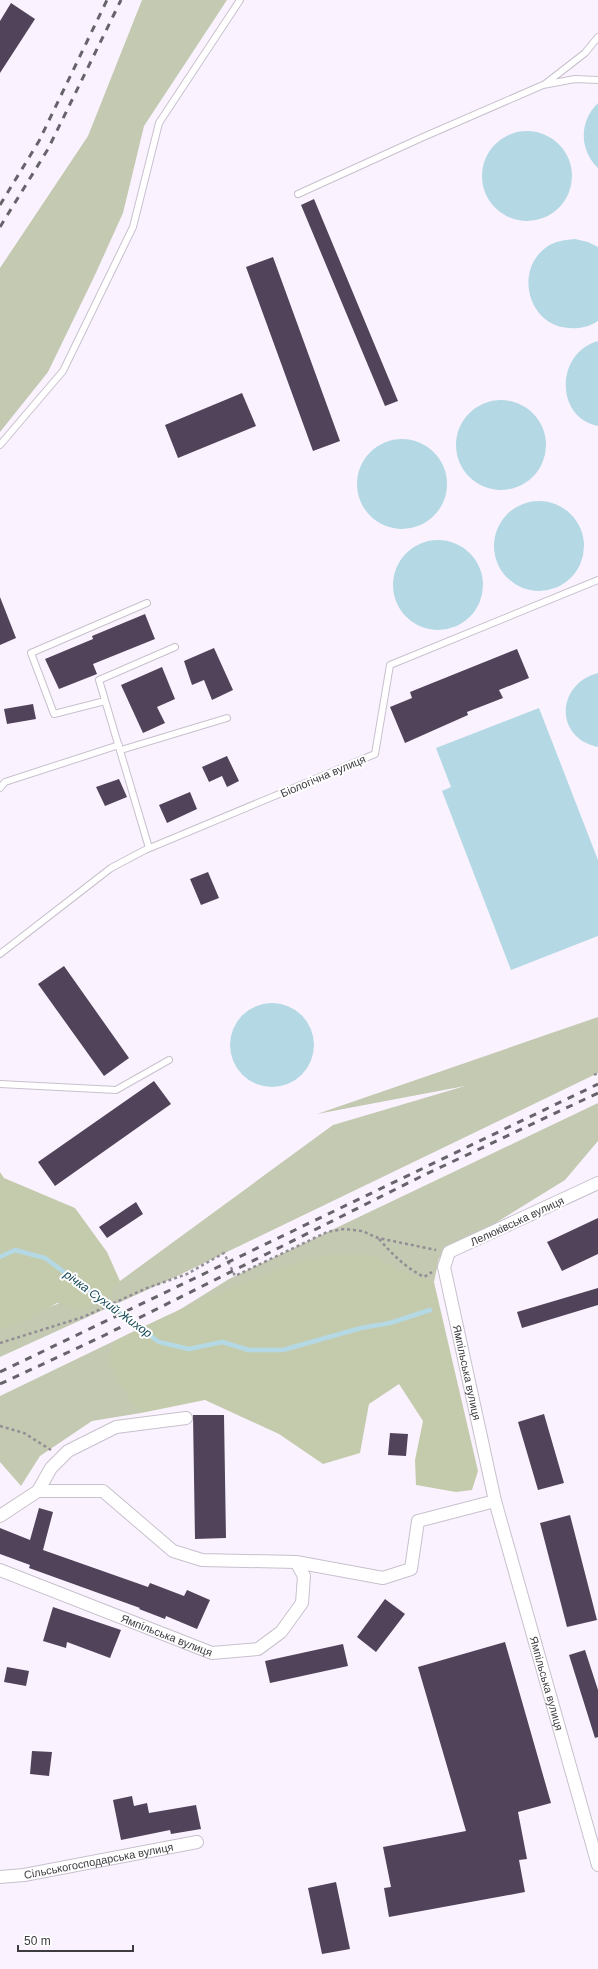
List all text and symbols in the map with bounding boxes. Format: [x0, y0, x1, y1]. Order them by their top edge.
street label: Біологічна вулиця [279, 753, 367, 799]
street label: Лелюківська вулиця [468, 1194, 566, 1248]
water label: річка Сухий Жихор [60, 1267, 155, 1341]
street label: Ямпільська вулиця [451, 1324, 483, 1421]
street label: Ямпільська вулиця [119, 1612, 214, 1659]
street label: Ямпільська вулиця [528, 1635, 566, 1732]
street label: Сільськогосподарська вулиця [23, 1841, 174, 1881]
scale bar [18, 1927, 133, 1953]
text: 50 m [24, 1934, 51, 1948]

